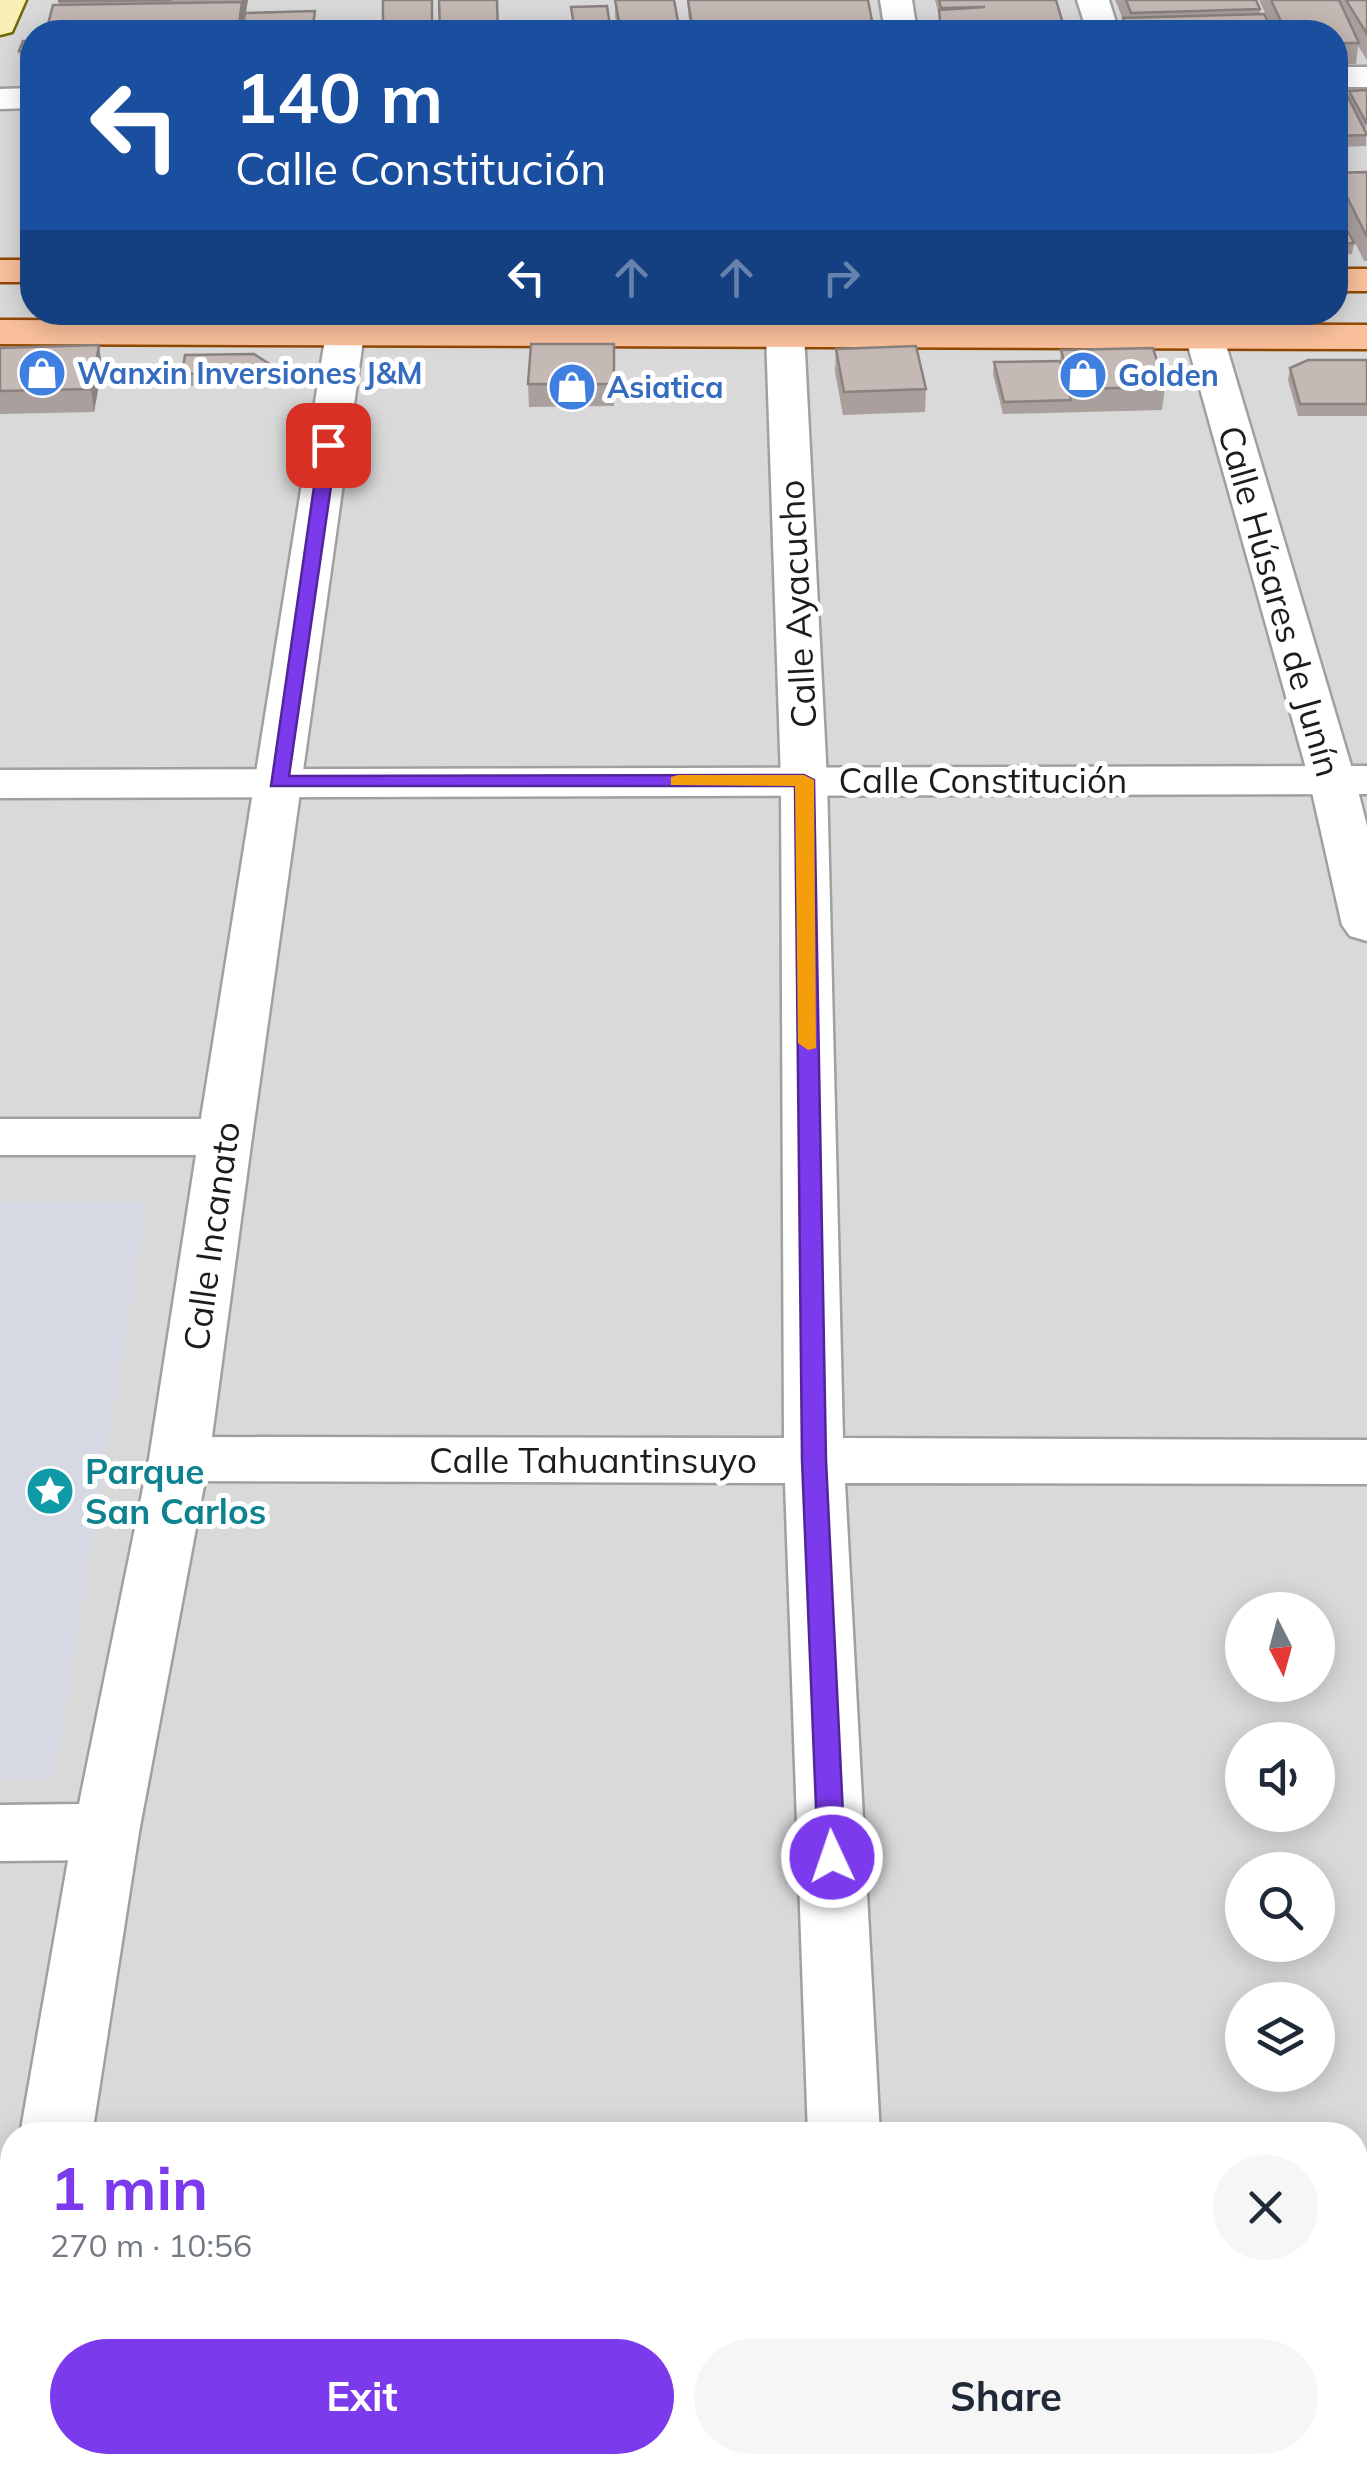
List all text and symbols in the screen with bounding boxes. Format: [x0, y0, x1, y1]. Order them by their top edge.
text: 140 m [235, 53, 443, 141]
icon: left [70, 60, 200, 190]
text: Calle Constitución [235, 140, 606, 196]
icon: left [499, 250, 554, 305]
icon: ahead [604, 250, 659, 305]
icon: ahead [709, 250, 764, 305]
icon: right [814, 250, 869, 305]
shop icon: Wanxin Inversiones J&M [16, 347, 68, 399]
shop icon: Golden [1057, 349, 1109, 401]
place label: Wanxin Inversiones J&M [77, 354, 423, 392]
place label: Golden [1118, 356, 1219, 394]
shop icon: Asiatica [546, 361, 598, 413]
place label: Asiatica [607, 368, 724, 406]
pin [286, 403, 371, 488]
icon: arrive [301, 418, 356, 473]
street label: Calle Húsares de Junín [1209, 421, 1351, 781]
street label: Calle Ayacucho [769, 479, 825, 729]
street label: Calle Constitución [839, 758, 1127, 802]
street label: Calle Incanato [173, 1119, 249, 1353]
street label: Calle Tahuantinsuyo [429, 1438, 757, 1482]
place label: Parque San Carlos [85, 1449, 266, 1533]
place icon: Parque San Carlos [24, 1465, 76, 1517]
north arrow [1225, 1592, 1335, 1702]
map controls [1225, 1592, 1335, 2092]
button: sound [1225, 1722, 1335, 1832]
position arrow [780, 1805, 884, 1909]
button: search [1225, 1852, 1335, 1962]
button: layers [1225, 1982, 1335, 2092]
text: 1 min [50, 2150, 208, 2225]
button: close [1213, 2155, 1318, 2260]
text: 270 m · 10:56 [50, 2225, 252, 2265]
button: Exit [50, 2339, 674, 2454]
button: Share [694, 2339, 1318, 2454]

